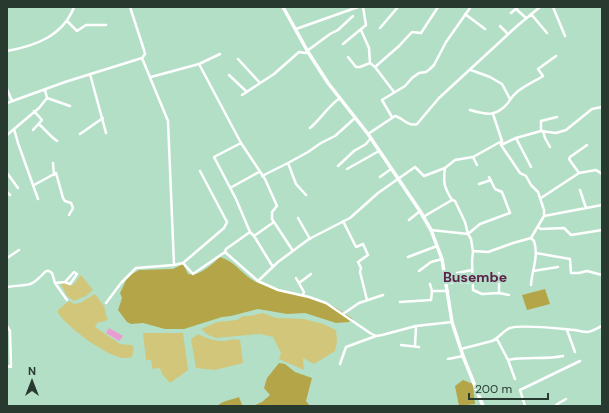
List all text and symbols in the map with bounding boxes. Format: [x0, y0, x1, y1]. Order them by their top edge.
district label: Busembe [443, 268, 507, 286]
north arrow [12, 361, 52, 401]
text: N [28, 364, 36, 378]
scale bar [469, 375, 548, 401]
text: 200 m [475, 381, 512, 397]

